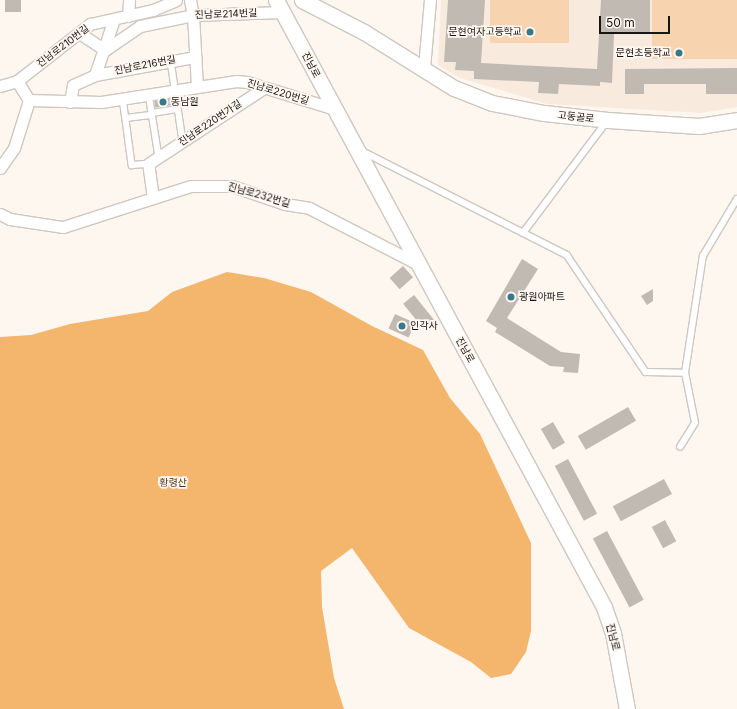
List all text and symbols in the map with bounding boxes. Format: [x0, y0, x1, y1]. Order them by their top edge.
street label: 진남로214번길 [194, 7, 258, 21]
scale bar [601, 8, 672, 34]
text: 50 m [606, 15, 635, 30]
street label: 진남로210번길 [34, 22, 92, 70]
place label: 문현여자고등학교 [448, 26, 522, 38]
marker: 문현여자고등학교 [525, 27, 535, 37]
place label: 문현초등학교 [616, 47, 671, 59]
marker: 문현초등학교 [674, 48, 684, 58]
street label: 진남로 [299, 50, 323, 80]
street label: 진남로216번길 [113, 53, 177, 77]
street label: 진남로220번길 [245, 77, 311, 107]
place label: 동남원 [171, 96, 199, 108]
marker: 동남원 [158, 97, 168, 107]
street label: 진남로220번가길 [176, 97, 244, 149]
street label: 고동골로 [557, 109, 595, 125]
street label: 진남로232번길 [226, 180, 292, 210]
place label: 광원아파트 [519, 291, 565, 303]
marker: 광원아파트 [506, 292, 516, 302]
place label: 인각사 [410, 320, 438, 332]
marker: 인각사 [397, 321, 407, 331]
street label: 진남로 [453, 335, 477, 365]
park label: 황령산 [159, 477, 187, 489]
street label: 진남로 [604, 622, 622, 652]

